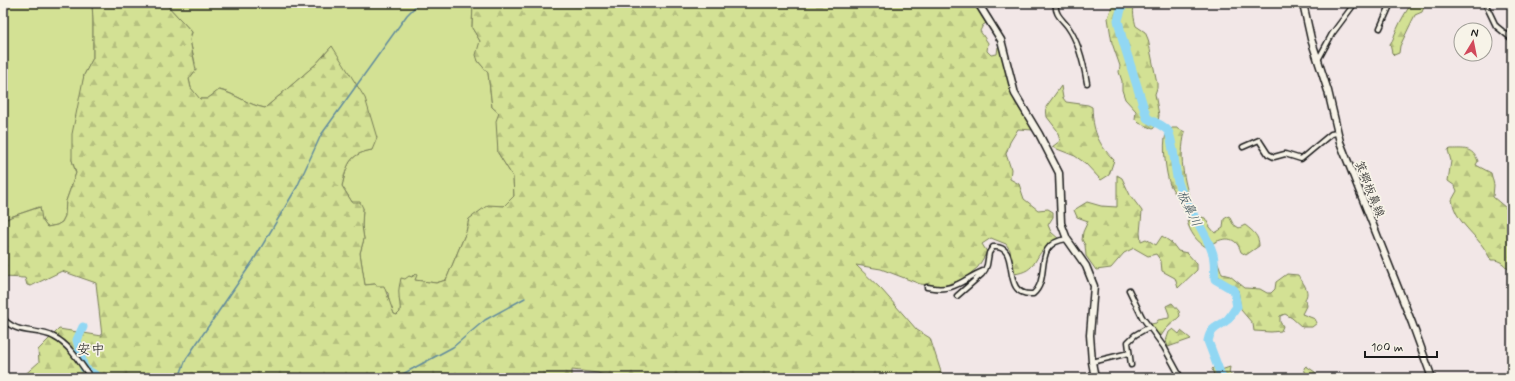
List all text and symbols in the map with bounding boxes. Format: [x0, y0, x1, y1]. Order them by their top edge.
north arrow [1453, 22, 1493, 62]
text: N [1470, 26, 1479, 41]
street label: 箕郷板鼻線 [1350, 159, 1388, 220]
water label: 板鼻川 [1172, 187, 1205, 230]
scale bar [1365, 333, 1437, 359]
text: 100 m [1371, 340, 1403, 356]
district label: 安中 [77, 341, 105, 359]

